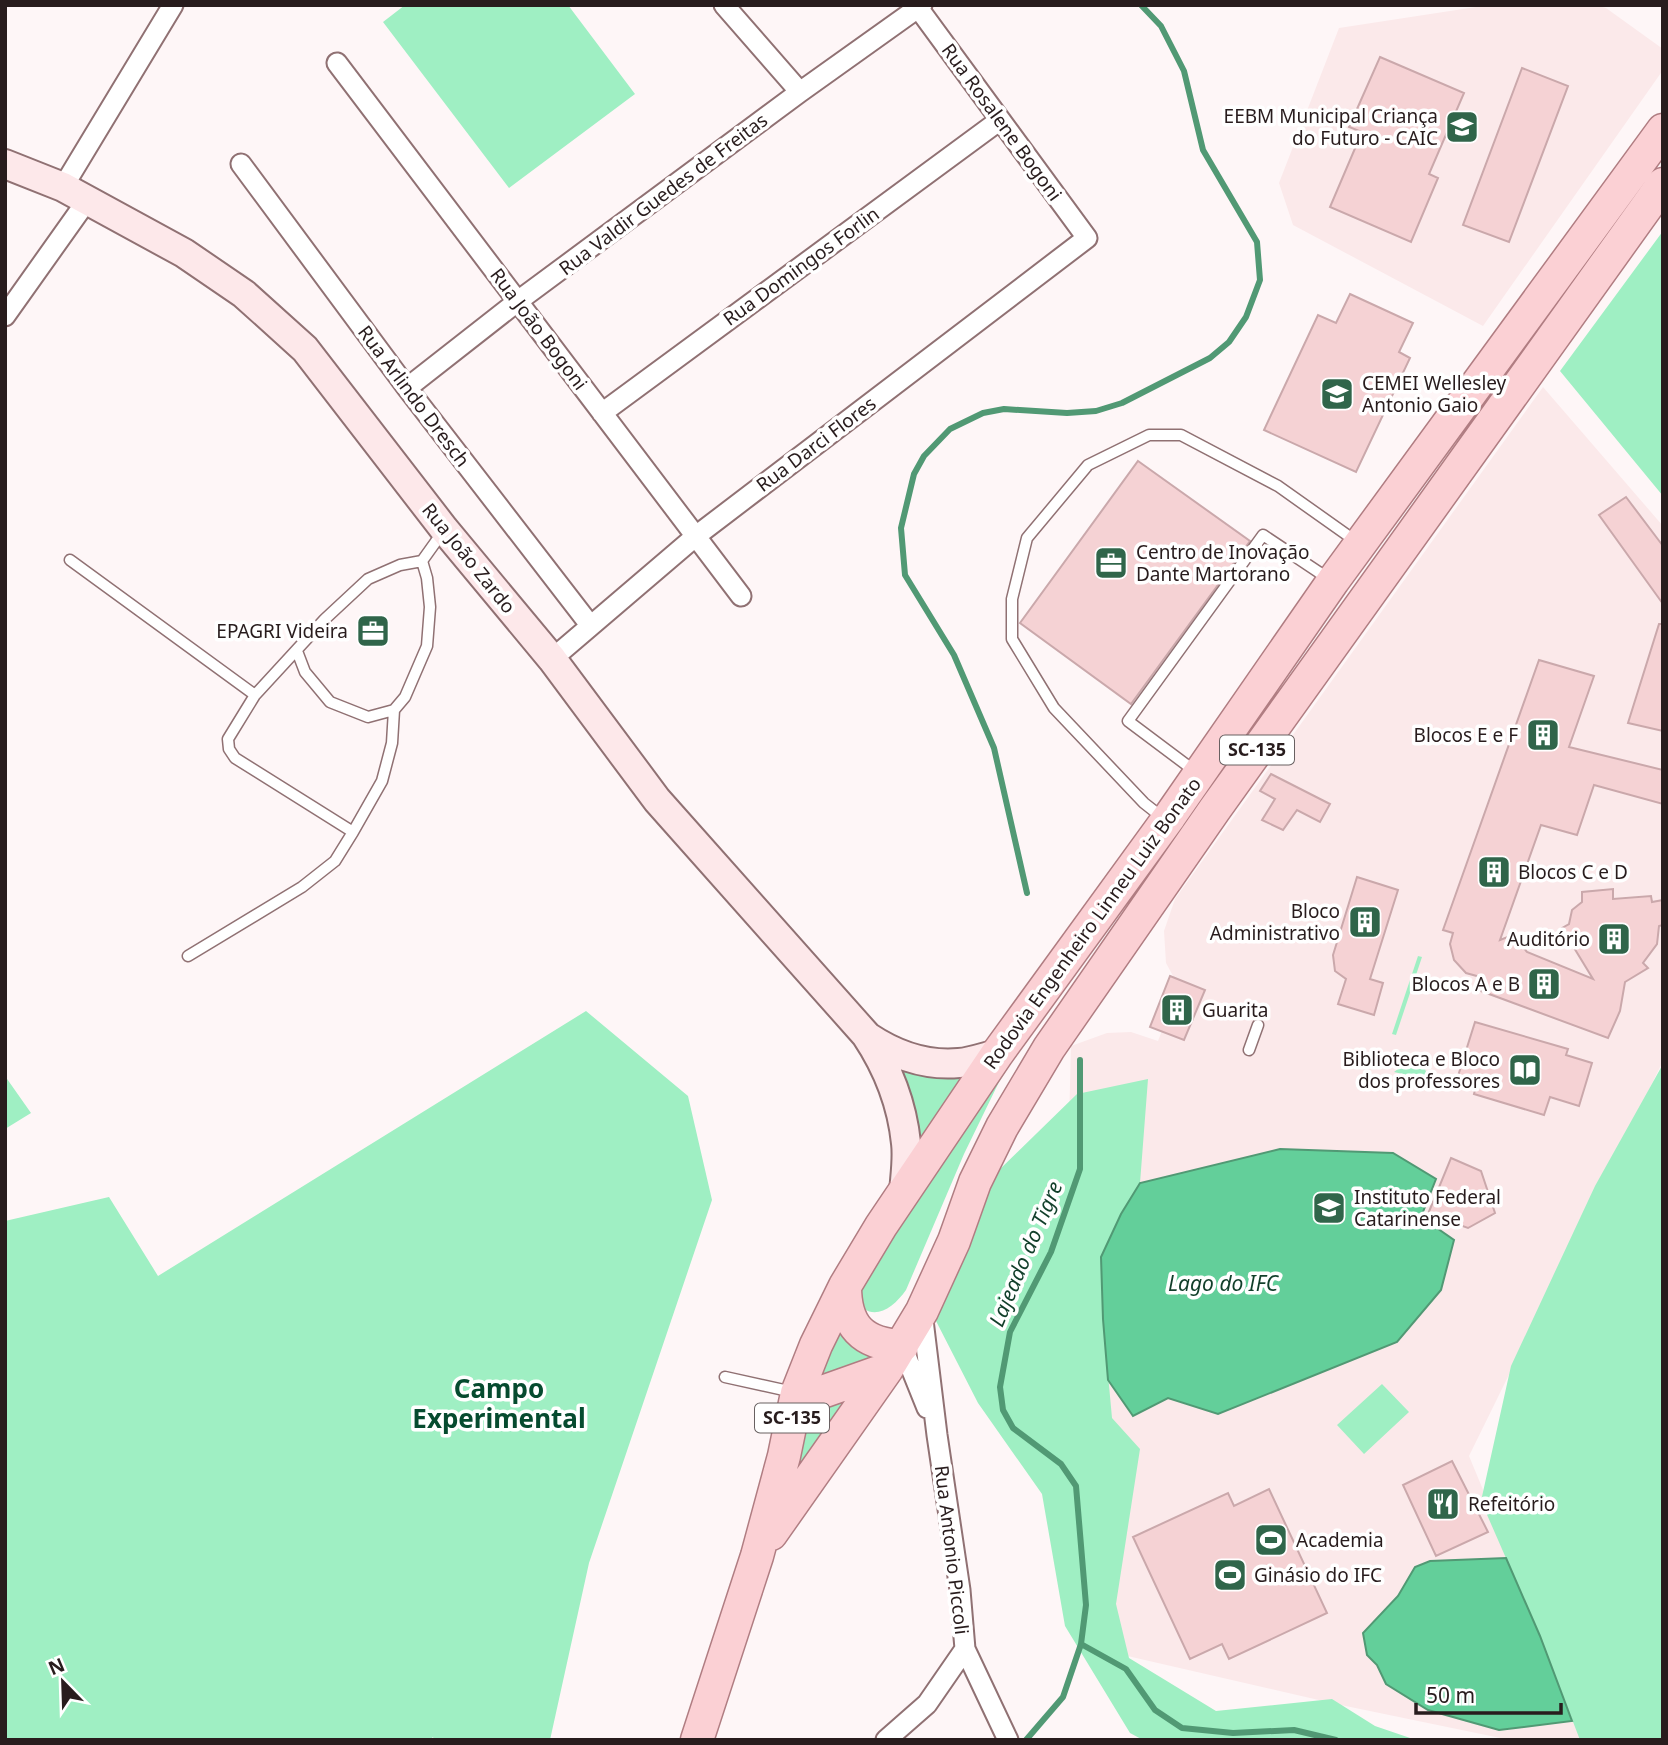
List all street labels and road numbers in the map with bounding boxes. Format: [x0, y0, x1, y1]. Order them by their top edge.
street label: Rua Rosalene Bogoni [936, 38, 1068, 206]
street label: Rua Valdir Guedes de Freitas [553, 107, 773, 281]
street label: Rua Domingos Forlin [718, 201, 884, 331]
street label: Rua João Bogoni [485, 263, 593, 395]
street label: Rua Arlindo Dresch [352, 320, 476, 472]
street label: Rua Darci Flores [751, 390, 881, 498]
street label: Rua João Zardo [416, 497, 522, 619]
road number: SC-135 [1220, 736, 1294, 764]
street label: Rodovia Engenheiro Linneu Luiz Bonato [977, 772, 1207, 1074]
road number: SC-135 [755, 1404, 829, 1433]
street label: Rua Antonio Piccoli [929, 1464, 975, 1636]

